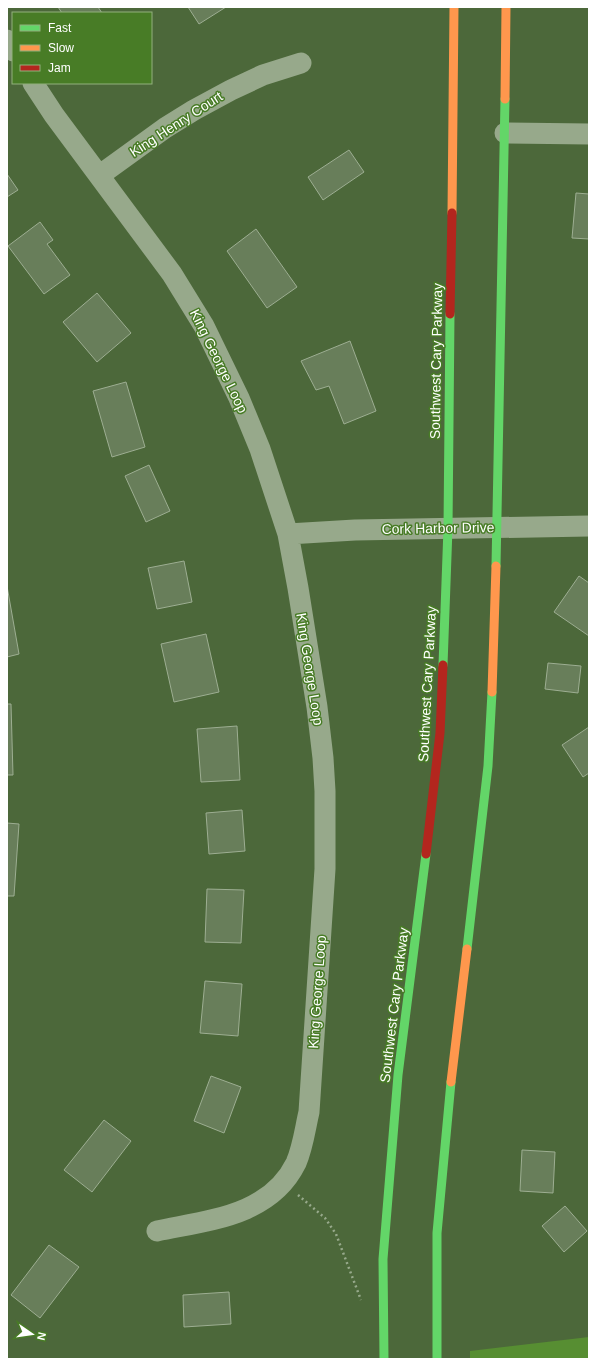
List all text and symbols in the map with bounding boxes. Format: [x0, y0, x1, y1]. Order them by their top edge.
legend [12, 12, 152, 84]
text: Fast [48, 21, 72, 35]
text: Slow [48, 41, 74, 55]
text: Jam [48, 61, 71, 75]
street label: King Henry Court [127, 88, 225, 160]
street label: Southwest Cary Parkway [427, 283, 445, 439]
street label: King George Loop [187, 306, 251, 416]
street label: Cork Harbor Drive [381, 519, 495, 537]
street label: Southwest Cary Parkway [415, 605, 439, 763]
street label: King George Loop [293, 612, 327, 727]
street label: Southwest Cary Parkway [377, 926, 411, 1084]
street label: King George Loop [305, 935, 329, 1049]
north arrow [12, 1314, 52, 1354]
text: N [35, 1331, 48, 1342]

